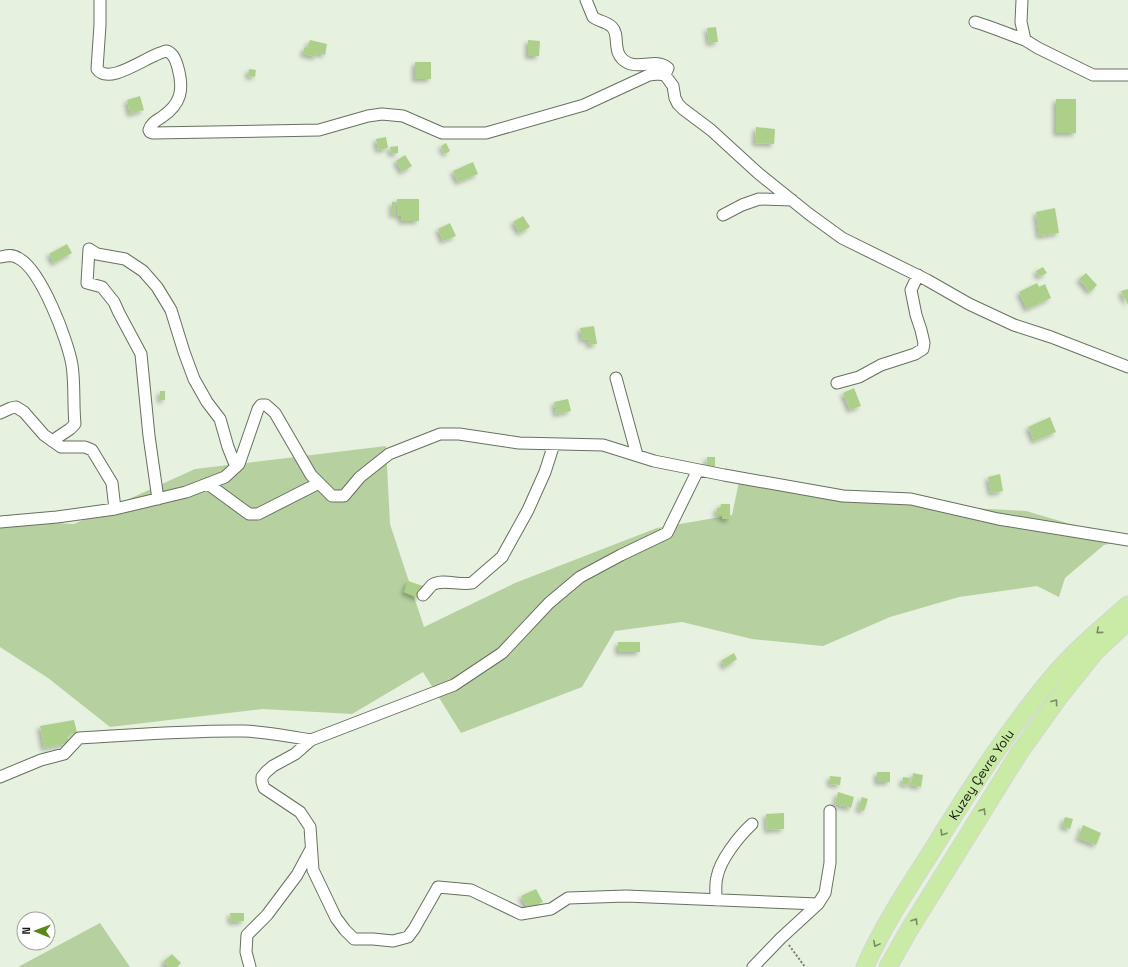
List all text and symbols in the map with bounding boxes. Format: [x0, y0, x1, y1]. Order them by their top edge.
one-way arrow [1096, 626, 1103, 633]
one-way arrow [1050, 700, 1057, 707]
street label: Kuzey Çevre Yolu [945, 726, 1018, 823]
one-way arrow [979, 808, 986, 815]
one-way arrow [940, 829, 947, 836]
north arrow [16, 911, 56, 951]
one-way arrow [910, 918, 917, 925]
text: N [19, 927, 33, 935]
one-way arrow [873, 940, 881, 948]

